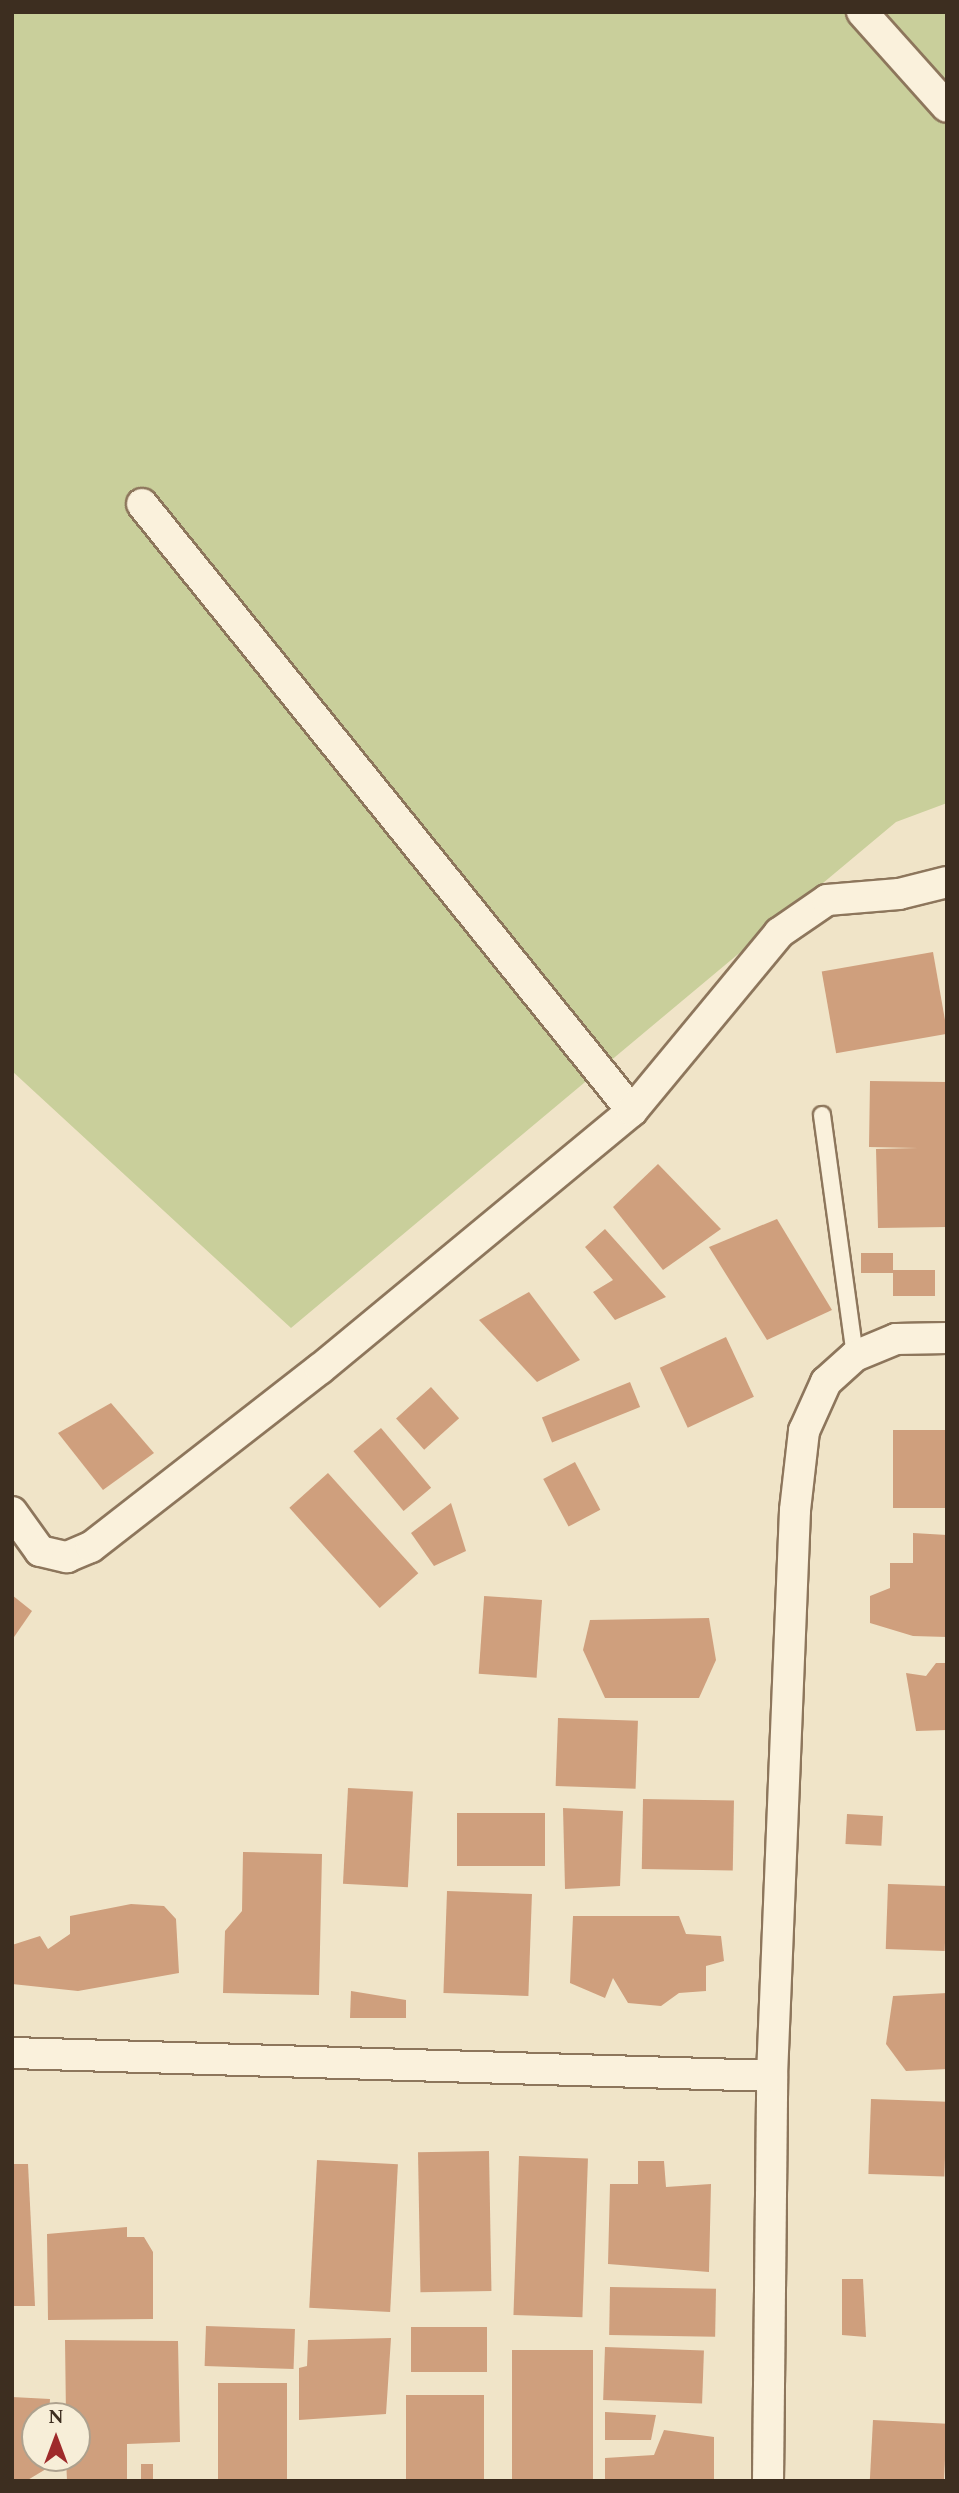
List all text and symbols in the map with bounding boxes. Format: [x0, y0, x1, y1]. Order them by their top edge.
north arrow [21, 2402, 91, 2472]
text: N [48, 2403, 64, 2432]

